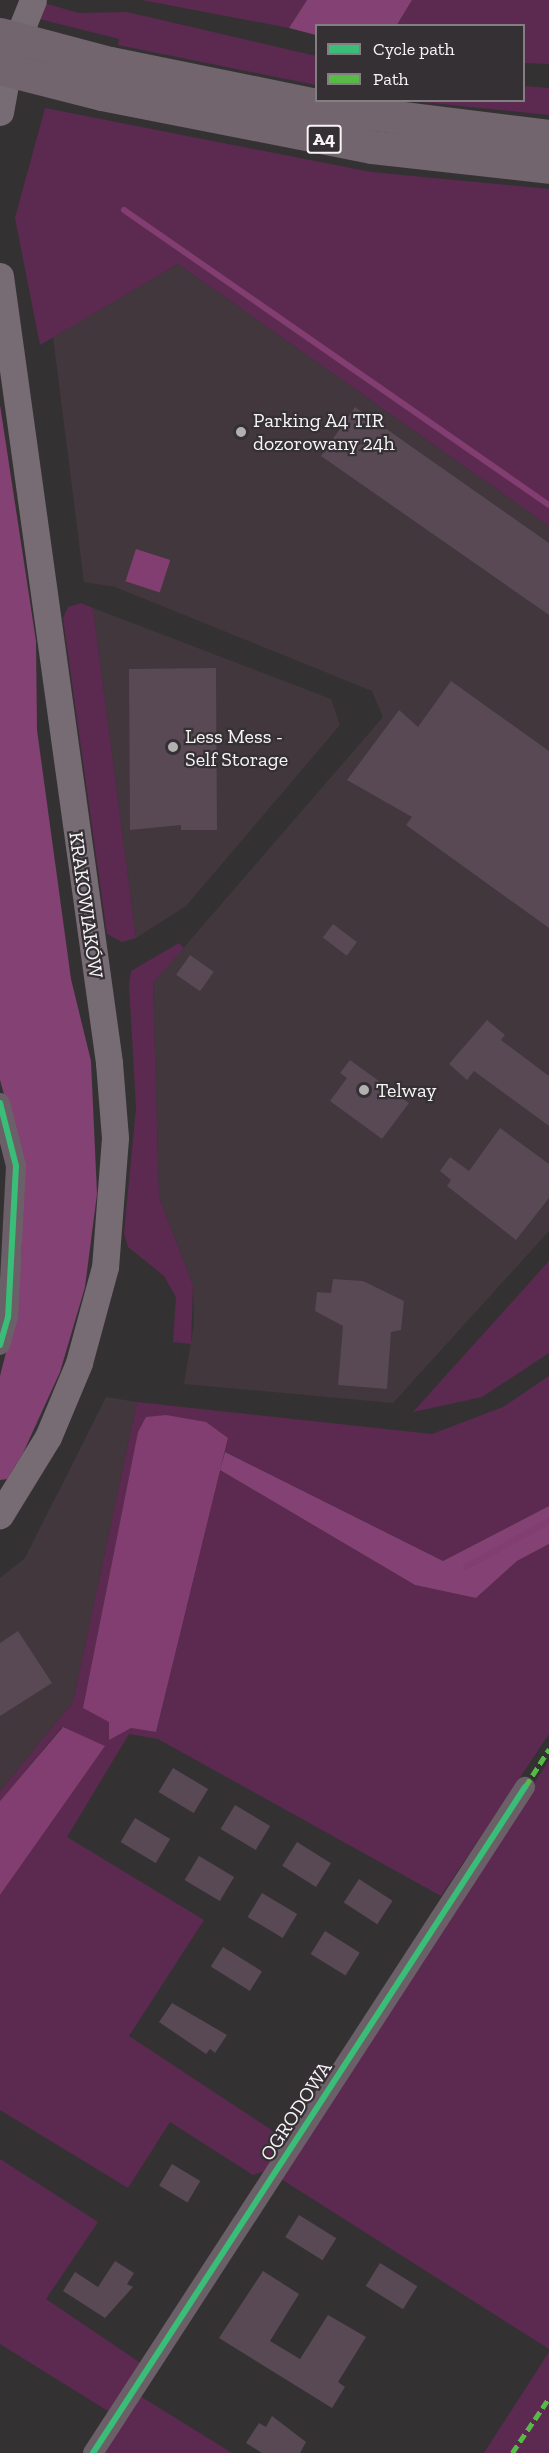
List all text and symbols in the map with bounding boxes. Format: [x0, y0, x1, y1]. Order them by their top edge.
legend [315, 24, 525, 102]
text: Cycle path [373, 38, 455, 60]
text: Path [373, 68, 409, 90]
road number: A4 [306, 124, 342, 154]
place label: Parking A4 TIR dozorowany 24h [253, 408, 395, 455]
marker: Parking A4 TIR dozorowany 24h [234, 425, 248, 439]
place label: Less Mess - Self Storage [185, 724, 288, 771]
marker: Less Mess - Self Storage [166, 740, 180, 754]
street label: KRAKOWIAKÓW [64, 830, 108, 980]
place label: Telway [376, 1078, 436, 1102]
marker: Telway [357, 1083, 371, 1097]
street label: OGRODOWA [255, 2057, 337, 2165]

